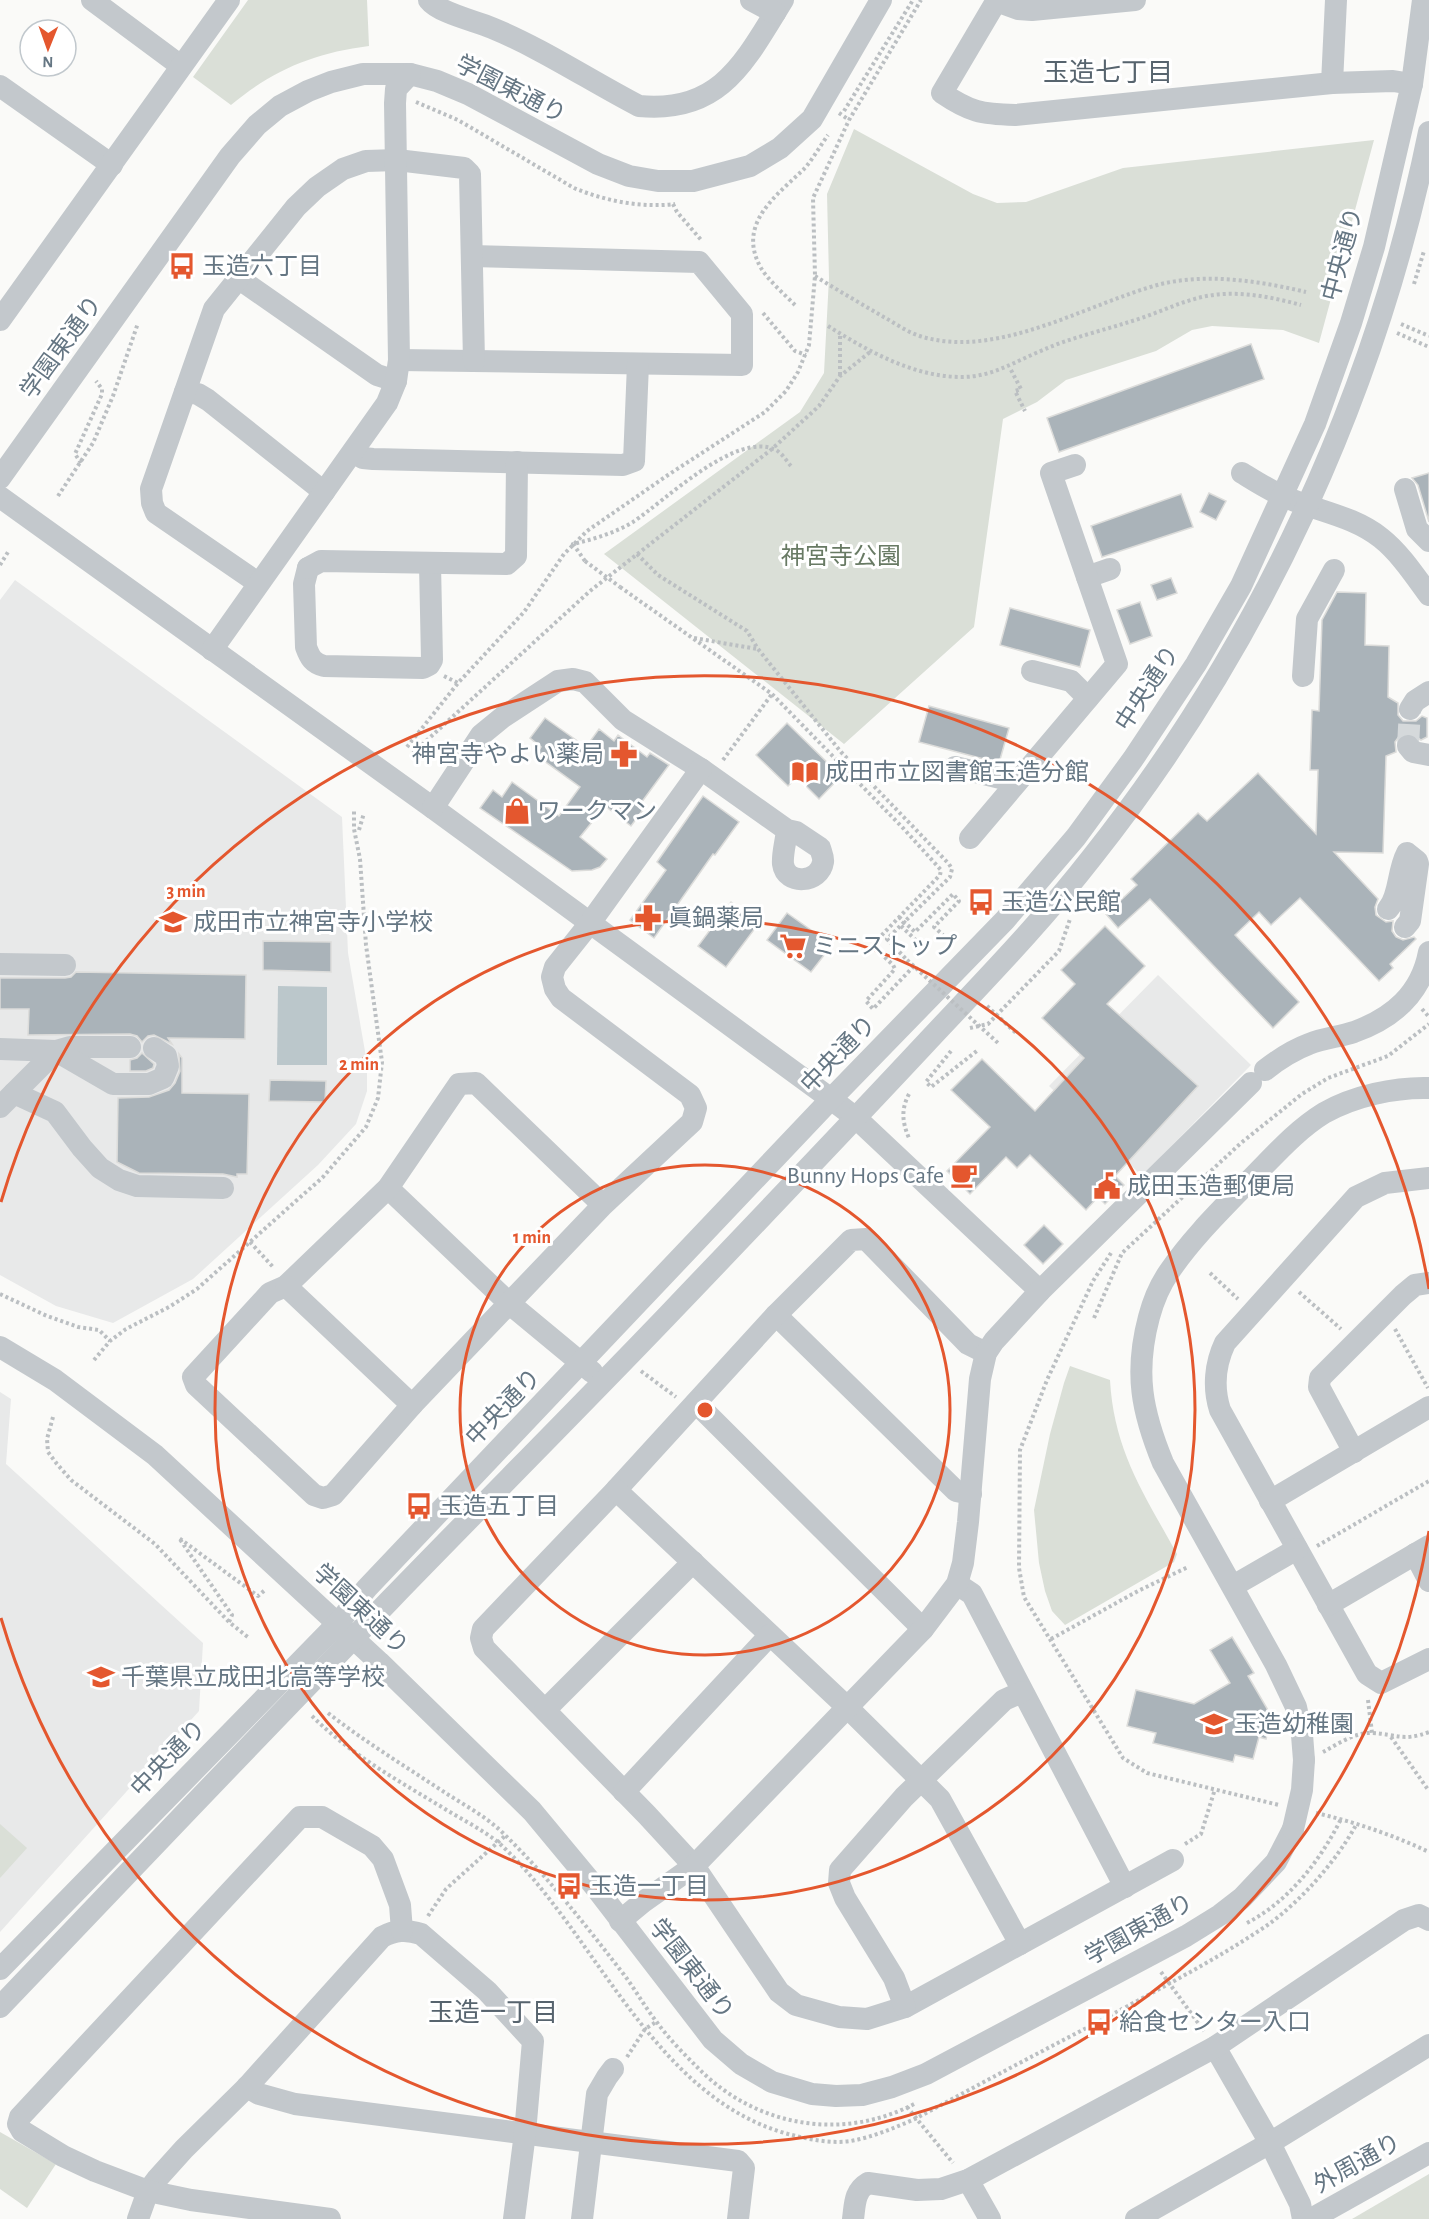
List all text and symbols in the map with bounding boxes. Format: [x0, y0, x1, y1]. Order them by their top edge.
north arrow [18, 18, 78, 78]
street label: 学園東通り [452, 50, 570, 128]
text: N [42, 54, 53, 70]
district label: 玉造七丁目 [1043, 59, 1173, 86]
street label: 中央通り [1317, 204, 1367, 304]
bus stop icon: 玉造六丁目 [167, 251, 197, 281]
place label: 玉造六丁目 [202, 253, 322, 279]
street label: 学園東通り [15, 291, 107, 403]
park label: 神宮寺公園 [781, 543, 901, 569]
street label: 中央通り [1110, 641, 1184, 735]
pharmacy icon: 神宮寺やよい薬局 [609, 739, 639, 769]
place label: 神宮寺やよい薬局 [412, 741, 604, 767]
library icon: 成田市立図書館玉造分館 [790, 757, 820, 787]
place label: 成田市立図書館玉造分館 [825, 759, 1089, 785]
shop icon: ワークマン [502, 796, 532, 826]
place label: ワークマン [537, 799, 657, 824]
text: 3 min [166, 883, 206, 901]
bus stop icon: 玉造公民館 [966, 887, 996, 917]
place label: 玉造公民館 [1001, 889, 1121, 915]
pharmacy icon: 眞鍋薬局 [633, 903, 663, 933]
place label: 眞鍋薬局 [668, 905, 764, 931]
school or university icon: 成田市立神宮寺小学校 [158, 907, 188, 937]
place label: 成田市立神宮寺小学校 [193, 909, 433, 935]
supermarket icon: ミニストップ [778, 931, 808, 961]
place label: ミニストップ [813, 934, 957, 959]
street label: 中央通り [795, 1010, 881, 1098]
text: 2 min [339, 1056, 379, 1074]
cafe icon: Bunny Hops Cafe [949, 1160, 979, 1190]
place label: Bunny Hops Cafe [787, 1164, 944, 1188]
public building icon: 成田玉造郵便局 [1092, 1171, 1122, 1201]
place label: 成田玉造郵便局 [1127, 1173, 1295, 1199]
text: 1 min [513, 1229, 551, 1247]
street label: 中央通り [460, 1363, 546, 1451]
centre of rings [695, 1400, 715, 1420]
bus stop icon: 玉造五丁目 [404, 1491, 434, 1521]
place label: 玉造五丁目 [439, 1493, 559, 1519]
street label: 学園東通り [308, 1559, 414, 1659]
school or university icon: 千葉県立成田北高等学校 [86, 1662, 116, 1692]
place label: 千葉県立成田北高等学校 [121, 1664, 385, 1690]
school or university icon: 玉造幼稚園 [1199, 1709, 1229, 1739]
place label: 玉造幼稚園 [1234, 1711, 1354, 1737]
street label: 中央通り [125, 1714, 211, 1802]
bus stop icon: 玉造一丁目 [554, 1871, 584, 1901]
place label: 玉造一丁目 [589, 1873, 709, 1899]
street label: 学園東通り [1080, 1889, 1198, 1969]
street label: 学園東通り [645, 1914, 739, 2024]
district label: 玉造一丁目 [428, 1999, 558, 2026]
bus stop icon: 給食センター入口 [1084, 2007, 1114, 2037]
place label: 給食センター入口 [1119, 2009, 1311, 2035]
street label: 外周通り [1309, 2128, 1405, 2198]

